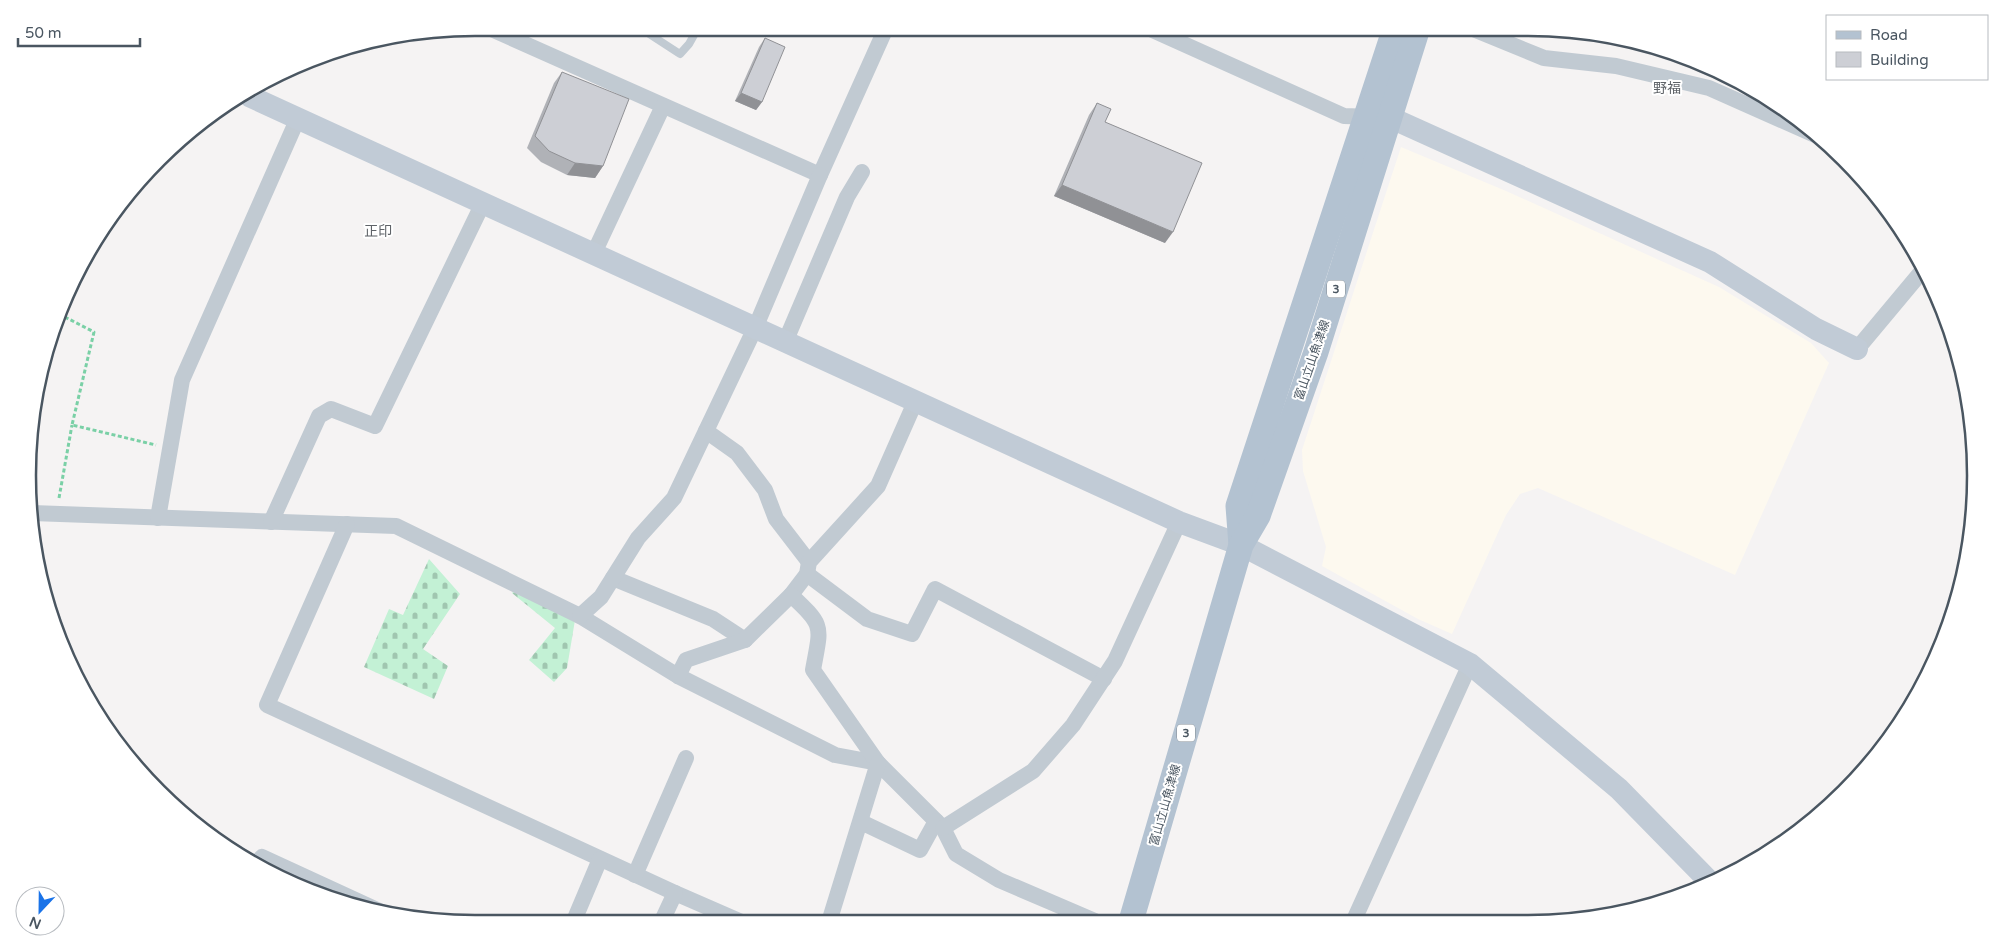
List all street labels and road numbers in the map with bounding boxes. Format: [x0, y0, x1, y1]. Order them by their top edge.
road number: 3 [1327, 280, 1345, 298]
street label: 富山立山魚津線 [1292, 318, 1332, 402]
road number: 3 [1177, 724, 1195, 741]
street label: 富山立山魚津線 [1147, 763, 1183, 847]

